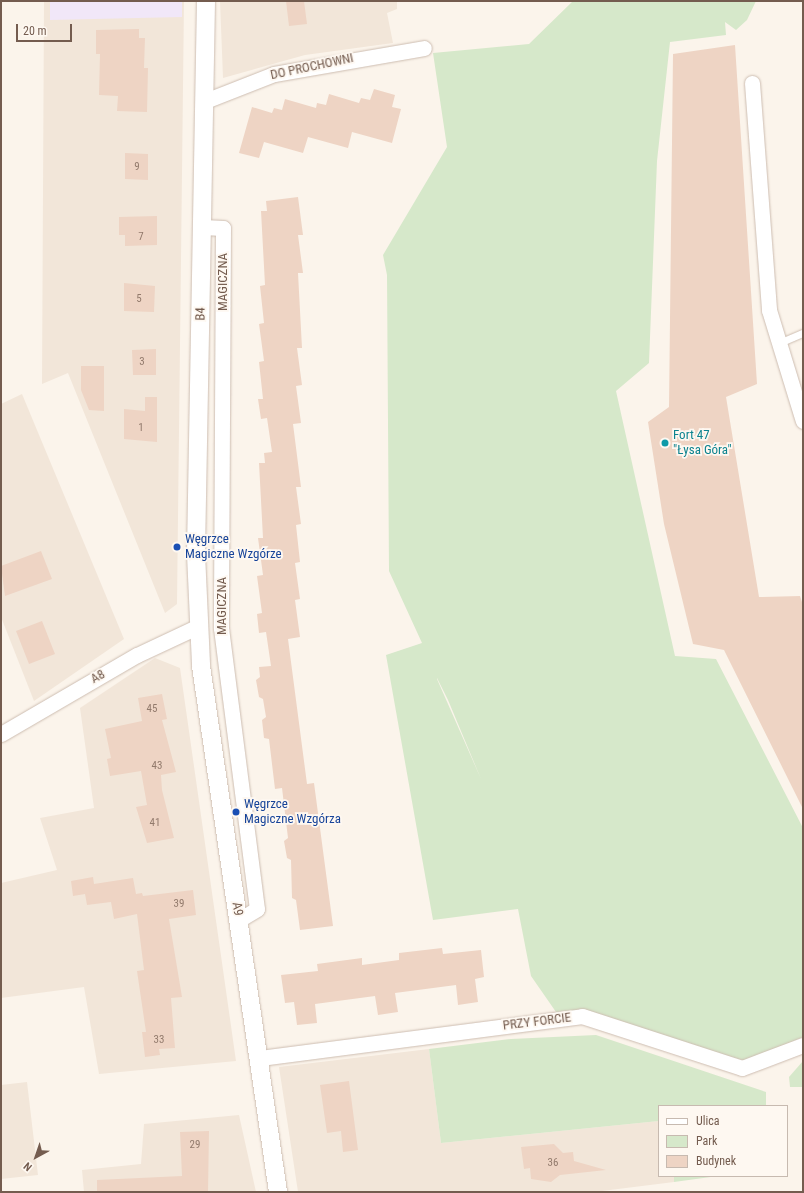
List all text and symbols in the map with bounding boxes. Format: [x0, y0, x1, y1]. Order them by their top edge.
scale bar [18, 16, 74, 42]
text: 20 m [23, 24, 47, 38]
street label: DO PROCHOWNI [269, 51, 355, 83]
house number: 9 [134, 160, 140, 174]
house number: 7 [138, 230, 144, 244]
street label: MAGICZNA [215, 253, 231, 311]
house number: 5 [136, 292, 142, 306]
street label: B4 [193, 307, 209, 321]
house number: 3 [139, 355, 145, 369]
house number: 1 [138, 421, 144, 435]
place label: Fort 47 "Łysa Góra" [673, 428, 732, 459]
marker: Fort 47 "Łysa Góra" [660, 438, 670, 448]
place label: Węgrzce Magiczne Wzgórze [185, 532, 282, 563]
marker: Węgrzce Magiczne Wzgórze [172, 542, 182, 552]
street label: MAGICZNA [214, 577, 230, 635]
street label: A8 [88, 667, 108, 687]
house number: 45 [147, 702, 157, 716]
house number: 43 [152, 759, 162, 773]
place label: Węgrzce Magiczne Wzgórza [244, 797, 341, 828]
marker: Węgrzce Magiczne Wzgórza [231, 807, 241, 817]
house number: 41 [150, 816, 160, 830]
house number: 39 [174, 897, 184, 911]
street label: A9 [228, 901, 246, 917]
street label: PRZY FORCIE [502, 1010, 572, 1034]
house number: 33 [154, 1033, 164, 1047]
legend [658, 1105, 788, 1177]
text: Ulica [696, 1114, 720, 1128]
text: Park [696, 1134, 717, 1148]
north arrow [16, 1137, 56, 1177]
house number: 29 [190, 1138, 200, 1152]
text: Budynek [696, 1154, 736, 1168]
house number: 36 [548, 1156, 558, 1170]
text: N [21, 1159, 35, 1174]

